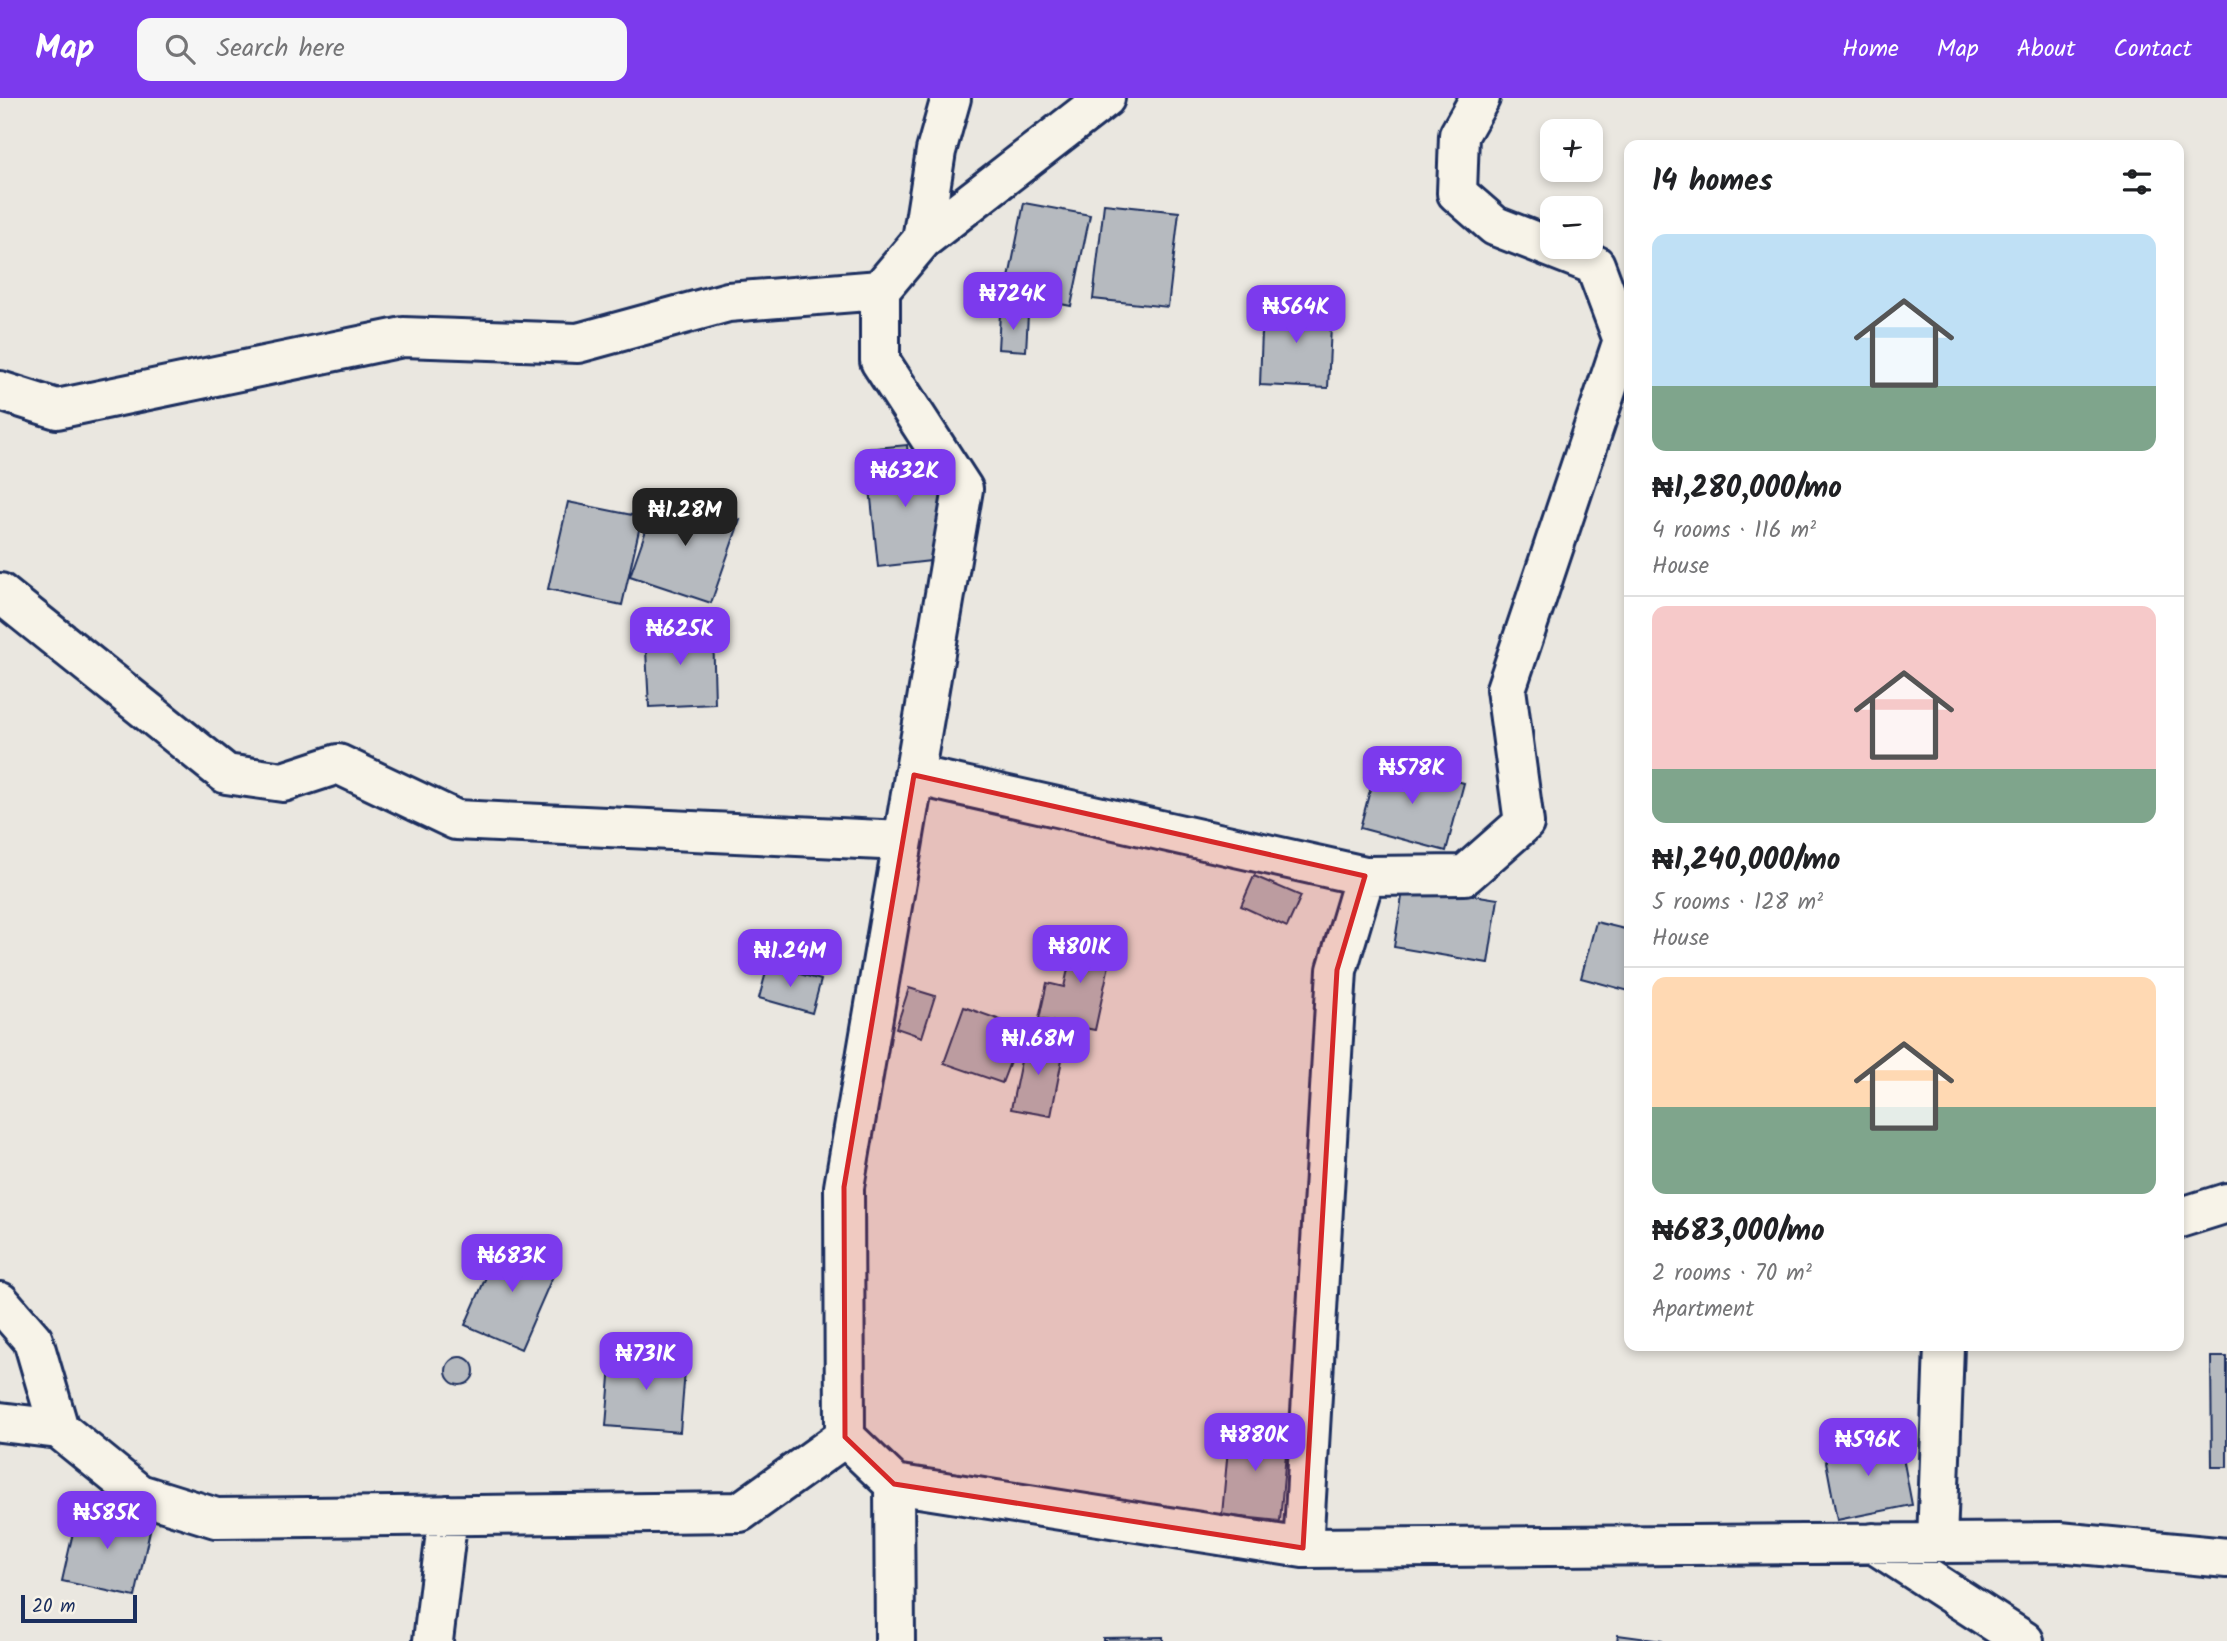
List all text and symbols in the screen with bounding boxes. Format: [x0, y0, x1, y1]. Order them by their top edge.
search box [137, 18, 627, 81]
text: Map [35, 23, 95, 76]
text: Search here [217, 28, 345, 70]
icon: search [161, 30, 199, 68]
text: Home [1842, 30, 1899, 69]
text: Map [1937, 30, 1979, 69]
text: About [2017, 30, 2075, 69]
text: Contact [2113, 30, 2192, 69]
map controls [1540, 119, 1603, 259]
button: + [1540, 119, 1603, 182]
text: 14 homes [1652, 158, 1773, 206]
icon: filters [2118, 163, 2156, 201]
button: − [1540, 196, 1603, 259]
pin: ₦724K [964, 272, 1062, 332]
text: ₦724K [979, 277, 1047, 313]
icon: home [1841, 280, 1967, 406]
pin: ₦564K [1247, 286, 1345, 345]
text: ₦564K [1262, 290, 1330, 326]
pin: ₦632K [856, 450, 954, 509]
text: ₦632K [871, 454, 939, 490]
text: ₦1,280,000/mo [1652, 465, 1842, 513]
pin: ₦1.28M [628, 489, 742, 548]
text: ₦1.28M [648, 493, 722, 529]
text: 4 rooms · 116 m² [1652, 513, 1816, 549]
text: House [1652, 549, 1709, 585]
pin: ₦625K [631, 608, 729, 667]
text: ₦625K [646, 612, 714, 648]
icon: home [1841, 652, 1967, 778]
pin: ₦578K [1363, 746, 1461, 806]
text: ₦578K [1379, 751, 1445, 787]
text: ₦1,240,000/mo [1652, 837, 1841, 885]
text: 5 rooms · 128 m² [1652, 885, 1823, 921]
text: House [1652, 921, 1709, 957]
pin: ₦801K [1031, 926, 1129, 985]
pin: ₦1.24M [733, 930, 847, 989]
text: ₦801K [1049, 930, 1111, 966]
text: ₦1.24M [754, 934, 826, 970]
pin: ₦1.68M [981, 1018, 1095, 1077]
text: ₦1.68M [1002, 1022, 1074, 1058]
icon: home [1841, 1023, 1967, 1149]
text: ₦683,000/mo [1652, 1208, 1825, 1256]
pin: ₦683K [463, 1234, 561, 1294]
text: ₦683K [477, 1239, 547, 1275]
text: 2 rooms · 70 m² [1652, 1256, 1812, 1292]
text: Apartment [1652, 1292, 1754, 1328]
pin: ₦731K [597, 1332, 695, 1392]
text: ₦731K [616, 1337, 676, 1373]
pin: ₦880K [1206, 1414, 1304, 1473]
text: ₦880K [1220, 1418, 1290, 1454]
pin: ₦596K [1819, 1418, 1917, 1478]
text: ₦596K [1835, 1423, 1901, 1459]
pin: ₦585K [58, 1492, 156, 1551]
text: ₦585K [73, 1496, 141, 1532]
scale bar [21, 1592, 136, 1624]
text: 20 m [32, 1592, 75, 1622]

